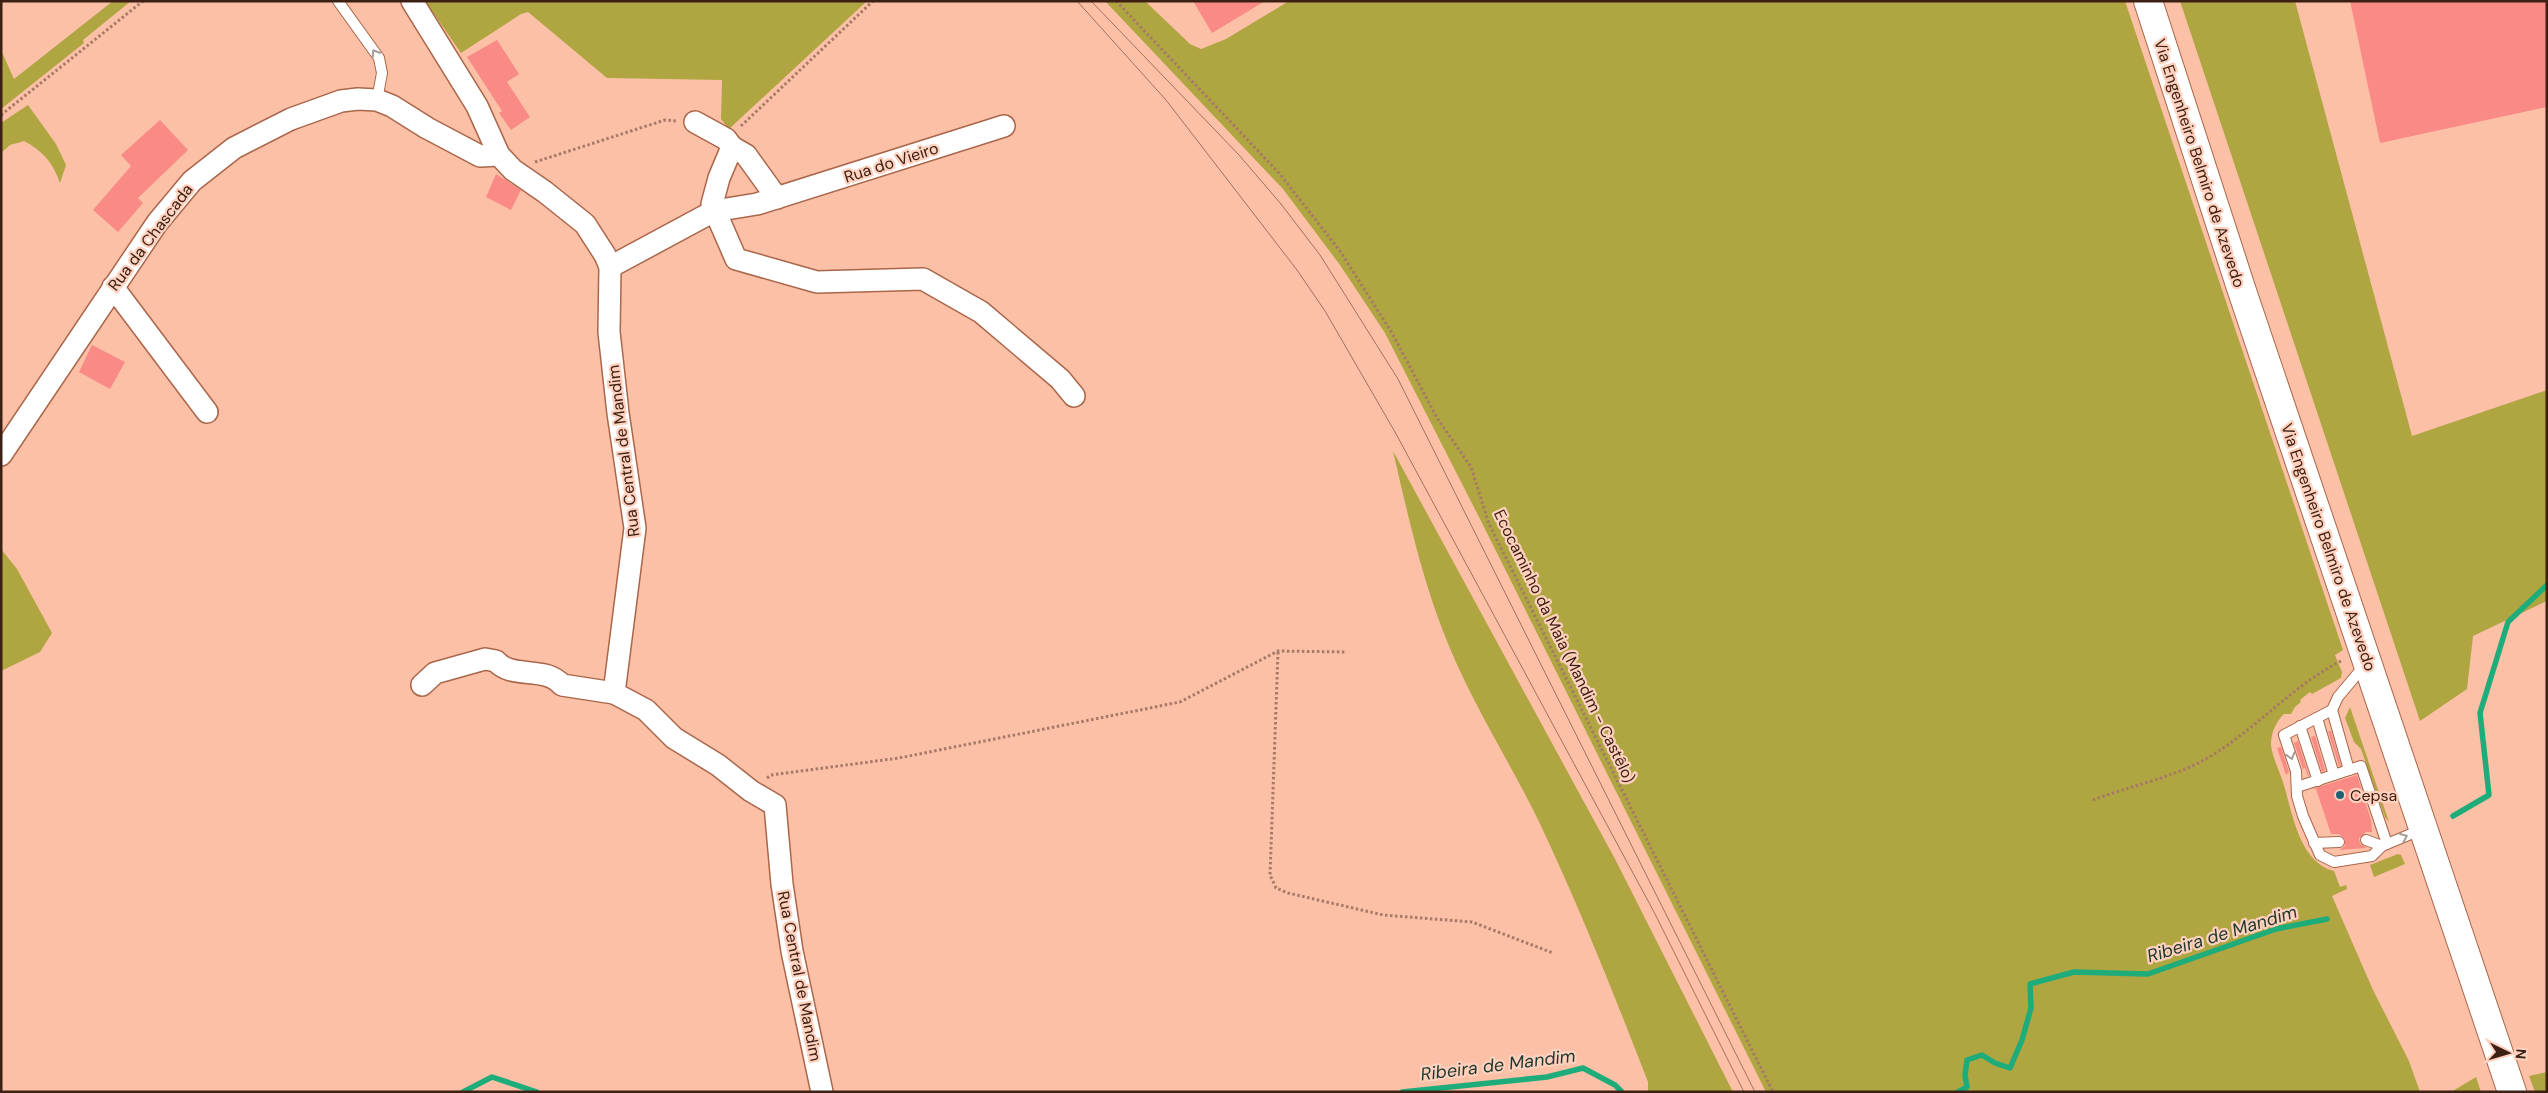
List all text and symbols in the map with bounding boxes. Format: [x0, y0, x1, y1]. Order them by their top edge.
street label: Via Engenheiro Belmiro de Azevedo [2149, 36, 2250, 290]
one-way arrow [372, 49, 382, 58]
street label: Rua do Vieiro [841, 137, 941, 188]
street label: Rua da Chascada [103, 180, 197, 295]
street label: Rua Central de Mandim [603, 364, 644, 538]
street label: Via Engenheiro Belmiro de Azevedo [2276, 421, 2381, 674]
street label: Ecocaminho da Maia (Mandim - Castêlo) [1489, 506, 1640, 786]
one-way arrow [2285, 751, 2295, 759]
place label: Cepsa [2350, 785, 2397, 806]
marker: Cepsa [2334, 789, 2346, 801]
one-way arrow [2399, 833, 2408, 844]
street label: Rua Central de Mandim [773, 889, 826, 1063]
water label: Ribeira de Mandim [2144, 900, 2300, 968]
north arrow [2483, 1028, 2533, 1078]
water label: Ribeira de Mandim [1419, 1044, 1577, 1086]
text: N [2512, 1048, 2530, 1060]

